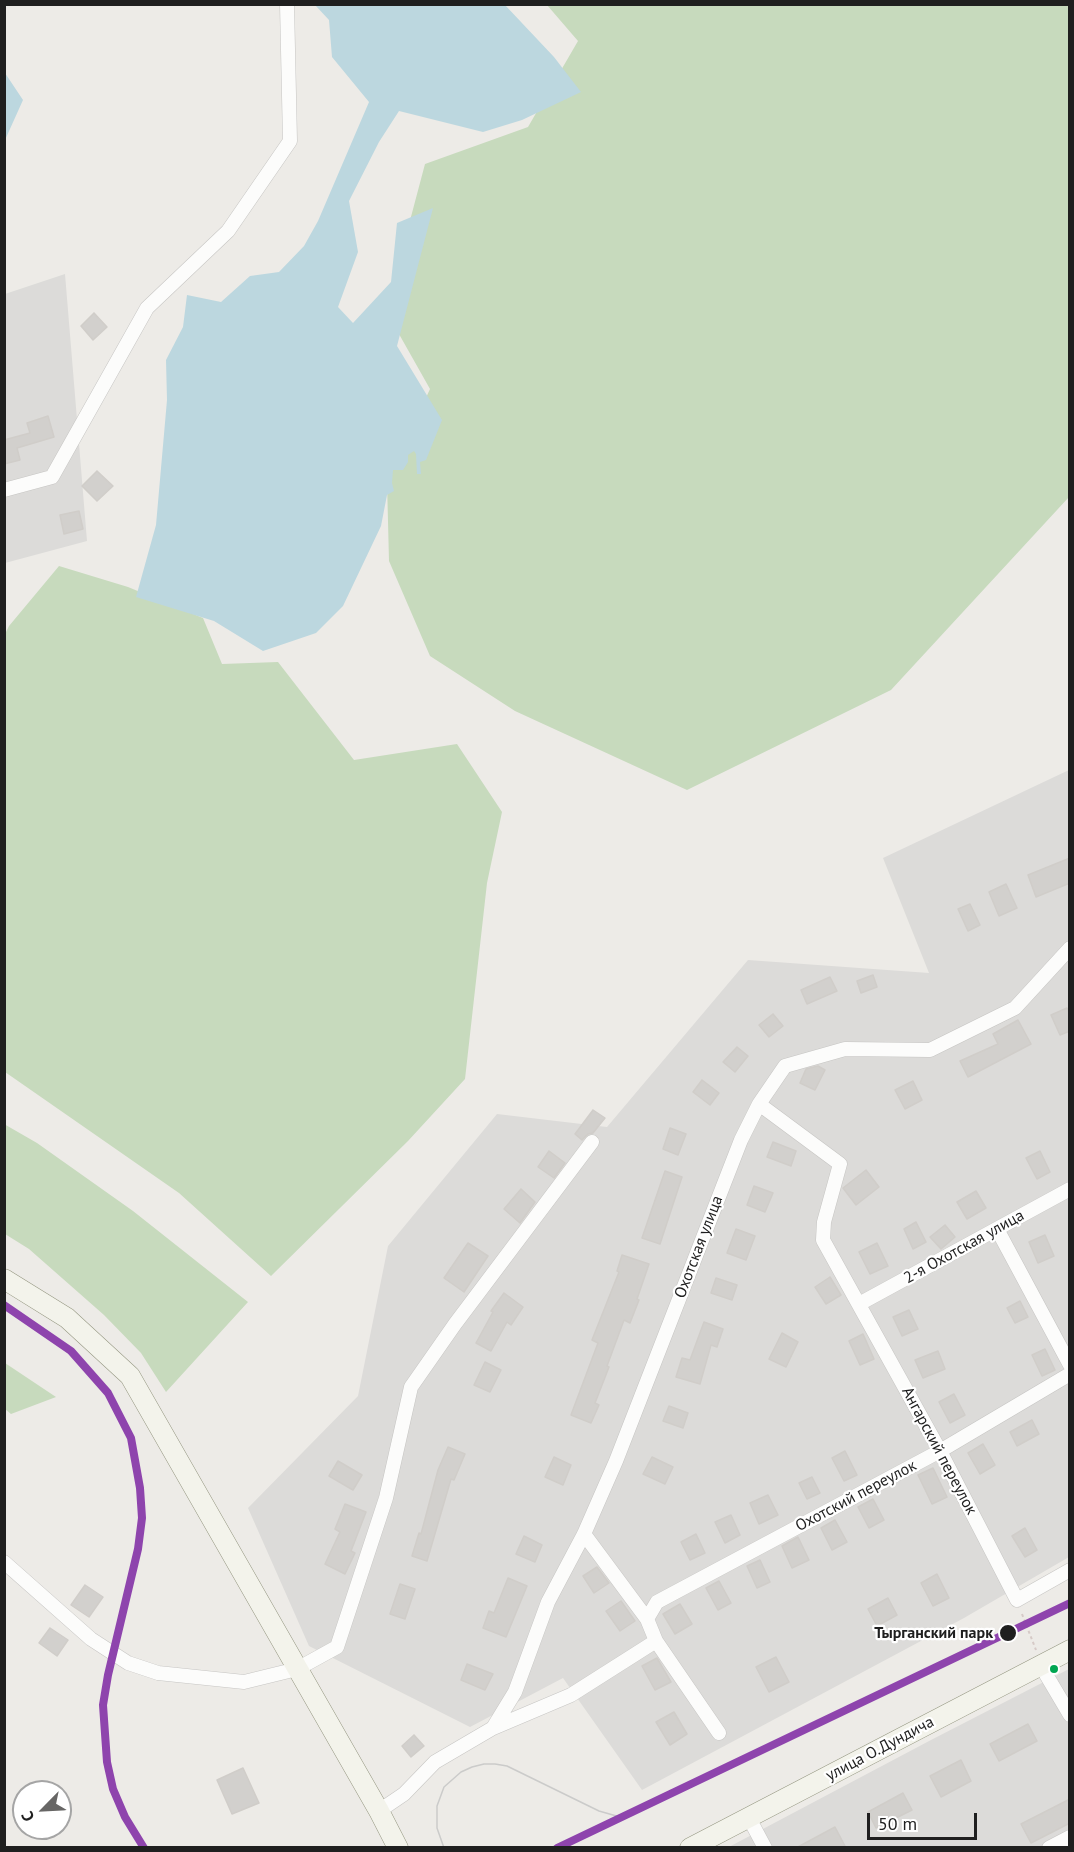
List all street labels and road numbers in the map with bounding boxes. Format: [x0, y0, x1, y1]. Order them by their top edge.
street label: Охотская улица [671, 1193, 727, 1301]
street label: 2-я Охотская улица [900, 1206, 1028, 1288]
street label: Ангарский переулок [897, 1384, 981, 1518]
street label: Охотский переулок [792, 1456, 920, 1536]
street label: улица О.Дундича [823, 1712, 937, 1786]

